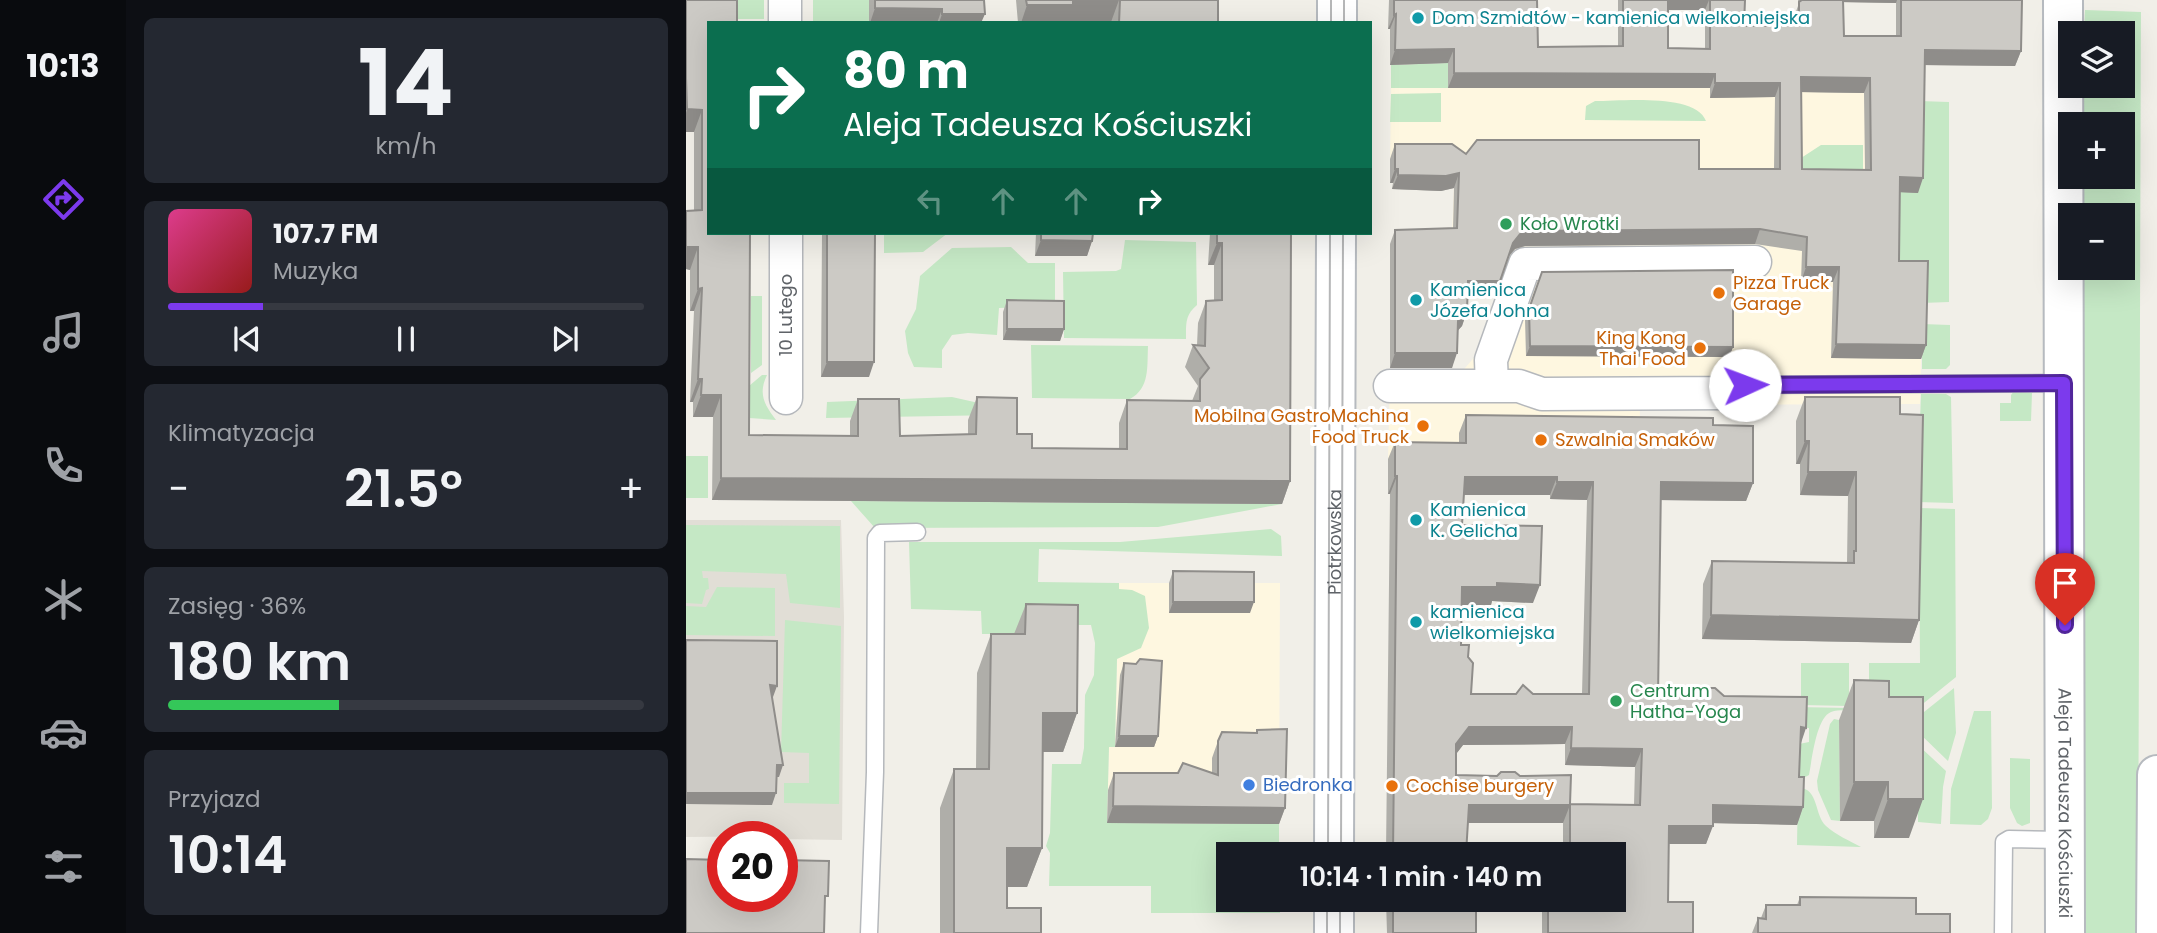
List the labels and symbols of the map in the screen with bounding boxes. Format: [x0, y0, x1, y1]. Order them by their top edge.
place label: Dom Szmidtów - kamienica wielkomiejska [1432, 5, 1810, 30]
marker: Dom Szmidtów - kamienica wielkomiejska [1410, 10, 1426, 26]
place label: Koło Wrotki [1520, 211, 1619, 236]
marker: Koło Wrotki [1498, 216, 1514, 232]
place label: Pizza Truck Garage [1733, 270, 1830, 316]
street label: 10 Lutego [773, 274, 798, 356]
place label: Kamienica Józefa Johna [1430, 277, 1550, 323]
marker: Pizza Truck Garage [1711, 285, 1727, 301]
marker: Kamienica Józefa Johna [1408, 292, 1424, 308]
place label: King Kong Thai Food [1596, 325, 1686, 371]
marker: King Kong Thai Food [1692, 340, 1708, 356]
position arrow [1708, 348, 1782, 422]
place label: Mobilna GastroMachina Food Truck [1194, 403, 1410, 449]
marker: Mobilna GastroMachina Food Truck [1415, 418, 1431, 434]
place label: Szwalnia Smaków [1555, 427, 1715, 452]
marker: Szwalnia Smaków [1533, 432, 1549, 448]
street label: Piotrkowska [1322, 489, 1347, 595]
place label: Kamienica K. Gelicha [1430, 497, 1526, 543]
marker: Kamienica K. Gelicha [1408, 512, 1424, 528]
pin [2035, 553, 2095, 625]
place label: kamienica wielkomiejska [1430, 599, 1555, 645]
marker: kamienica wielkomiejska [1408, 614, 1424, 630]
place label: Centrum Hatha-Yoga [1630, 678, 1741, 724]
street label: Aleja Tadeusza Kościuszki [2052, 688, 2078, 918]
marker: Centrum Hatha-Yoga [1608, 693, 1624, 709]
place label: Biedronka [1263, 772, 1353, 797]
place label: Cochise burgery [1406, 773, 1554, 798]
marker: Biedronka [1241, 777, 1257, 793]
marker: Cochise burgery [1384, 778, 1400, 794]
speed limit sign: 20 [707, 821, 798, 912]

